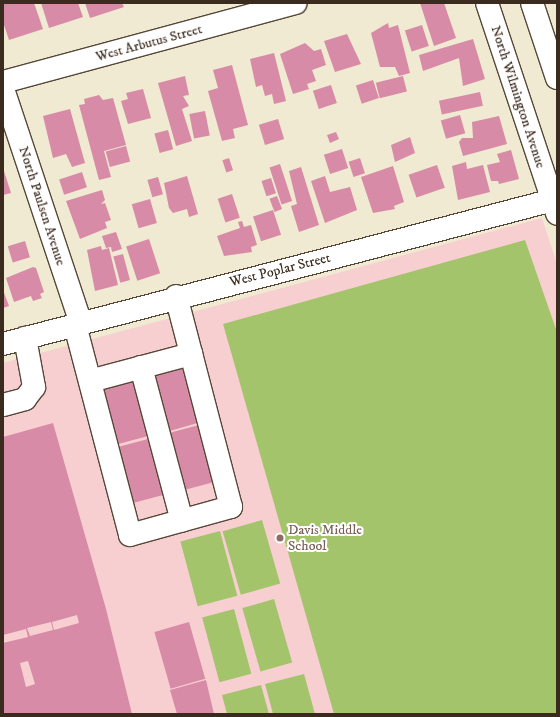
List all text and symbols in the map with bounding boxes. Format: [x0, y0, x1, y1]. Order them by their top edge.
street label: West Arbutus Street [94, 21, 204, 65]
street label: North Wilmington Avenue [487, 24, 549, 170]
street label: North Paulsen Avenue [15, 144, 69, 268]
street label: West Poplar Street [228, 249, 332, 291]
place label: Davis Middle School [288, 522, 362, 554]
marker: Davis Middle School [275, 533, 285, 543]

